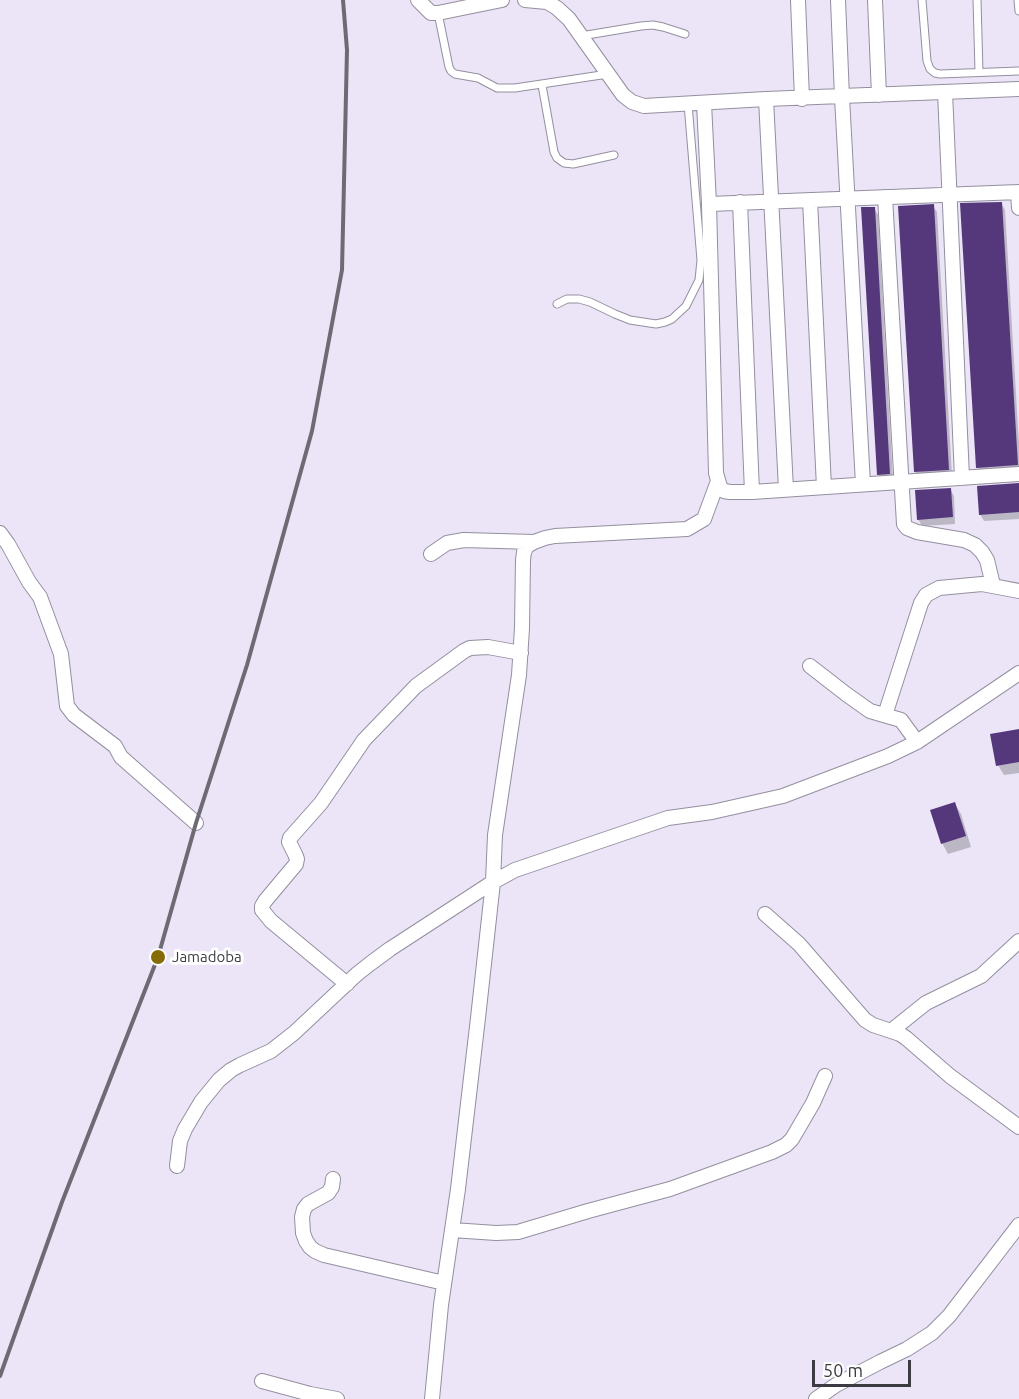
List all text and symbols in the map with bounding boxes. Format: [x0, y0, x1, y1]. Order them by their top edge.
marker: Jamadoba [149, 948, 167, 966]
place label: Jamadoba [172, 948, 242, 966]
scale bar [815, 1348, 914, 1386]
text: 50 m [823, 1360, 863, 1380]

